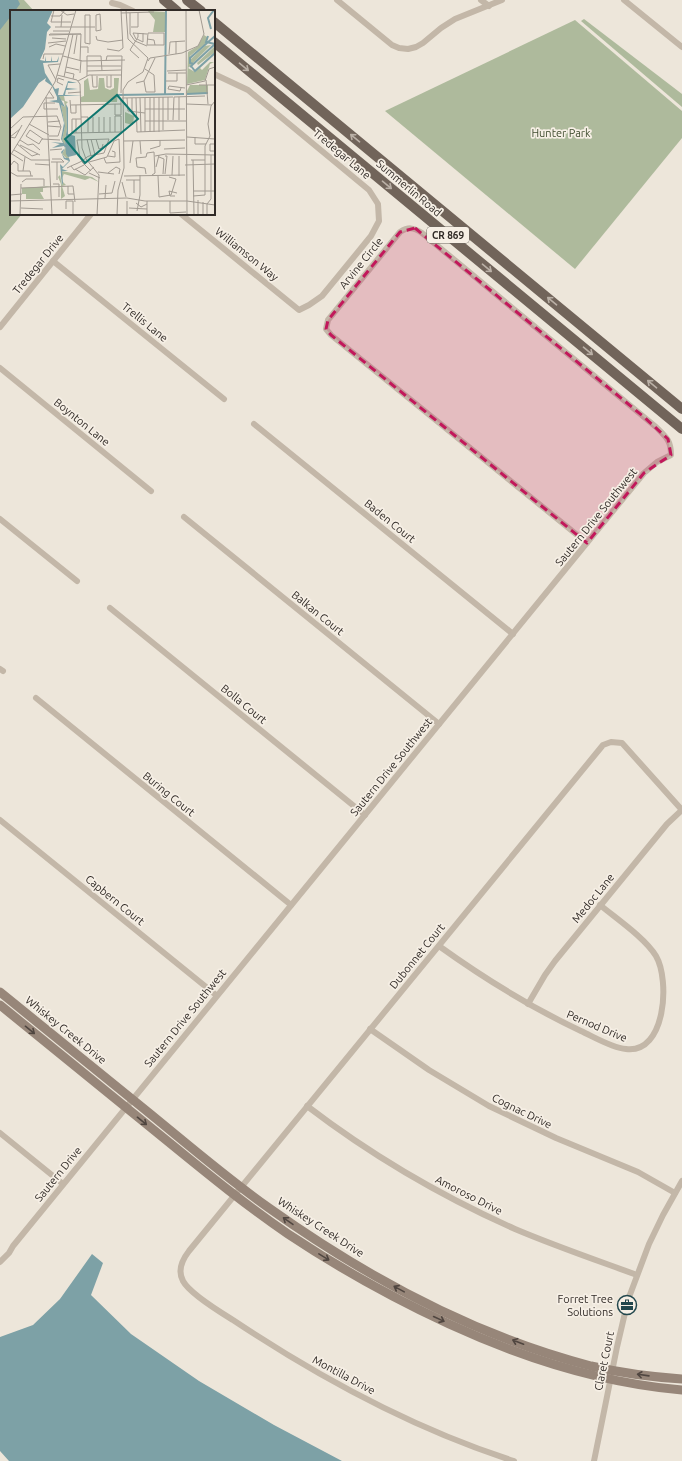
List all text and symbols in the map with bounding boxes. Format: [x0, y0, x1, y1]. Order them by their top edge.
inset map [10, 10, 215, 215]
one-way arrow [239, 62, 249, 71]
street label: Tredegar Lane [311, 127, 373, 181]
park label: Hunter Park [531, 127, 591, 139]
one-way arrow [349, 134, 360, 143]
street label: Summerlin Road [374, 157, 444, 219]
one-way arrow [382, 181, 393, 190]
street label: Williamson Way [213, 225, 281, 284]
road number: CR 869 [427, 227, 469, 243]
street label: Tredegar Drive [10, 232, 66, 296]
street label: Arvine Circle [337, 235, 385, 291]
one-way arrow [482, 264, 493, 273]
one-way arrow [546, 297, 557, 306]
street label: Trellis Lane [120, 300, 170, 344]
one-way arrow [582, 347, 593, 355]
one-way arrow [647, 380, 657, 389]
street label: Boynton Lane [52, 396, 112, 448]
street label: Sautern Drive Southwest [553, 465, 640, 568]
street label: Baden Court [362, 497, 418, 546]
street label: Balkan Court [290, 588, 347, 638]
street label: Bolla Court [219, 682, 270, 726]
street label: Sautern Drive Southwest [348, 715, 435, 818]
street label: Buring Court [141, 769, 198, 819]
street label: Medoc Lane [570, 871, 616, 925]
street label: Capbern Court [83, 873, 147, 928]
street label: Dubonnet Court [387, 920, 447, 991]
street label: Sautern Drive Southwest [142, 966, 229, 1069]
street label: Whiskey Creek Drive [23, 994, 109, 1066]
street label: Pernod Drive [565, 1008, 629, 1044]
one-way arrow [25, 1025, 36, 1034]
street label: Cognac Drive [490, 1091, 554, 1131]
one-way arrow [137, 1116, 147, 1125]
street label: Sautern Drive [32, 1144, 84, 1204]
street label: Amoroso Drive [434, 1173, 504, 1217]
street label: Whiskey Creek Drive [276, 1195, 366, 1259]
one-way arrow [283, 1217, 294, 1225]
one-way arrow [318, 1254, 330, 1262]
one-way arrow [394, 1284, 406, 1292]
place label: Forret Tree Solutions [558, 1293, 613, 1318]
office icon: Forret Tree Solutions [616, 1294, 638, 1316]
one-way arrow [432, 1316, 444, 1323]
street label: Claret Court [592, 1330, 616, 1392]
one-way arrow [512, 1338, 524, 1346]
street label: Montilla Drive [311, 1353, 377, 1397]
one-way arrow [637, 1371, 650, 1379]

